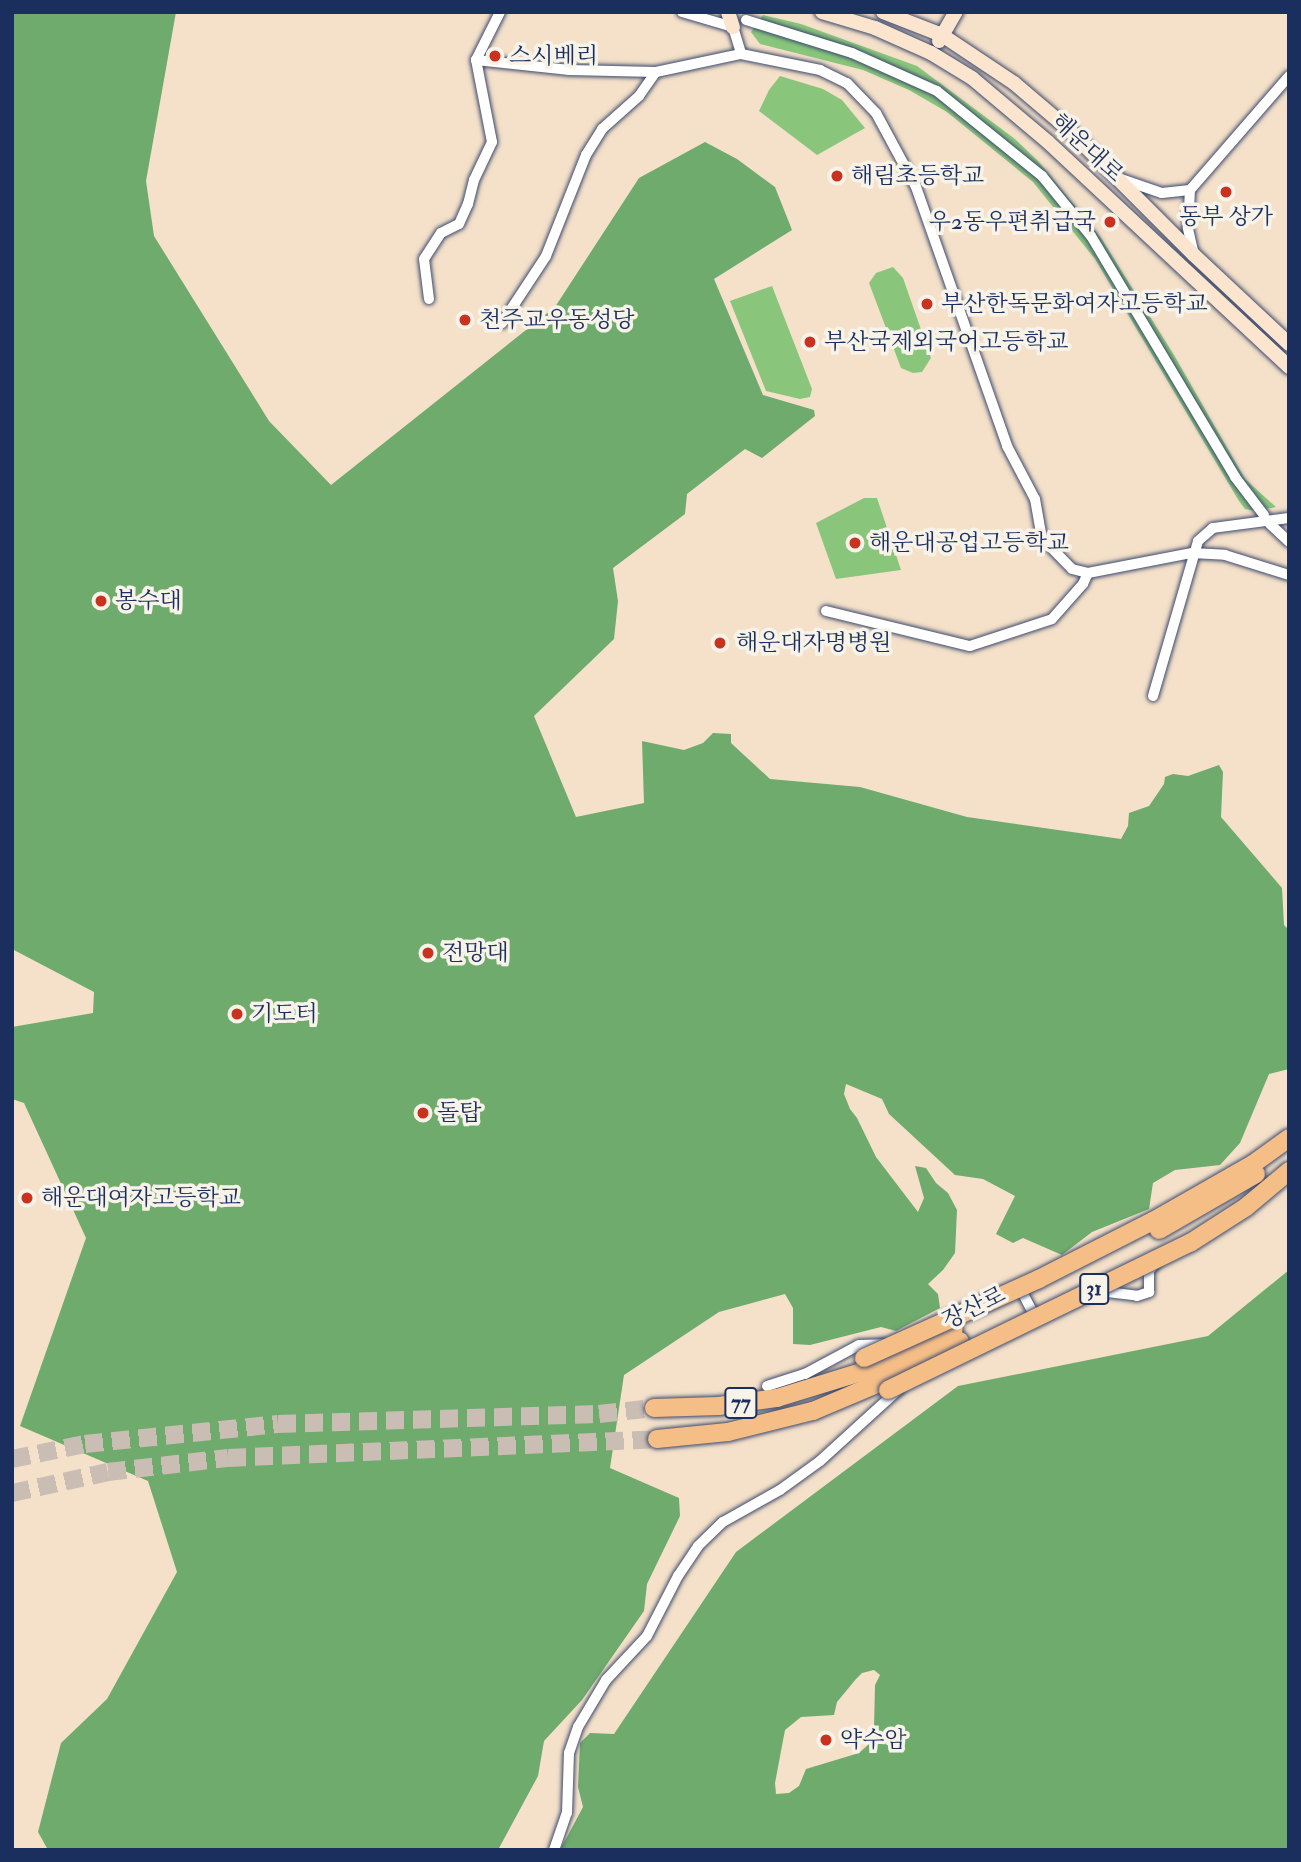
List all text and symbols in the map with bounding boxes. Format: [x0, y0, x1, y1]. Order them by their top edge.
place label: 스시베리 [509, 42, 598, 70]
marker: 스시베리 [487, 48, 503, 64]
street label: 해운대로 [1045, 108, 1129, 188]
place label: 해림초등학교 [851, 162, 984, 190]
marker: 해림초등학교 [829, 168, 845, 184]
marker: 동부 상가 [1218, 184, 1234, 200]
place label: 동부 상가 [1179, 203, 1273, 231]
place label: 우2동우편취급국 [929, 208, 1096, 236]
marker: 우2동우편취급국 [1102, 214, 1118, 230]
place label: 부산한독문화여자고등학교 [941, 290, 1208, 318]
marker: 부산한독문화여자고등학교 [919, 296, 935, 312]
place label: 천주교우동성당 [479, 306, 635, 334]
marker: 천주교우동성당 [457, 312, 473, 328]
place label: 부산국제외국어고등학교 [824, 328, 1068, 356]
marker: 부산국제외국어고등학교 [802, 334, 818, 350]
place label: 해운대공업고등학교 [869, 529, 1069, 557]
marker: 해운대공업고등학교 [847, 535, 863, 551]
place label: 봉수대 [115, 587, 182, 615]
marker: 봉수대 [93, 593, 109, 609]
place label: 해운대자명병원 [736, 629, 892, 657]
marker: 해운대자명병원 [710, 633, 730, 653]
place label: 전망대 [442, 939, 509, 967]
marker: 전망대 [420, 945, 436, 961]
place label: 기도터 [251, 1000, 318, 1028]
marker: 기도터 [229, 1006, 245, 1022]
place label: 돌탑 [437, 1099, 481, 1127]
marker: 돌탑 [415, 1105, 431, 1121]
place label: 해운대여자고등학교 [41, 1184, 241, 1212]
marker: 해운대여자고등학교 [19, 1190, 35, 1206]
road number: 31 [1078, 1272, 1110, 1306]
street label: 장산로 [938, 1281, 1010, 1335]
road number: 77 [724, 1386, 758, 1420]
place label: 약수암 [840, 1726, 907, 1754]
marker: 약수암 [818, 1732, 834, 1748]

